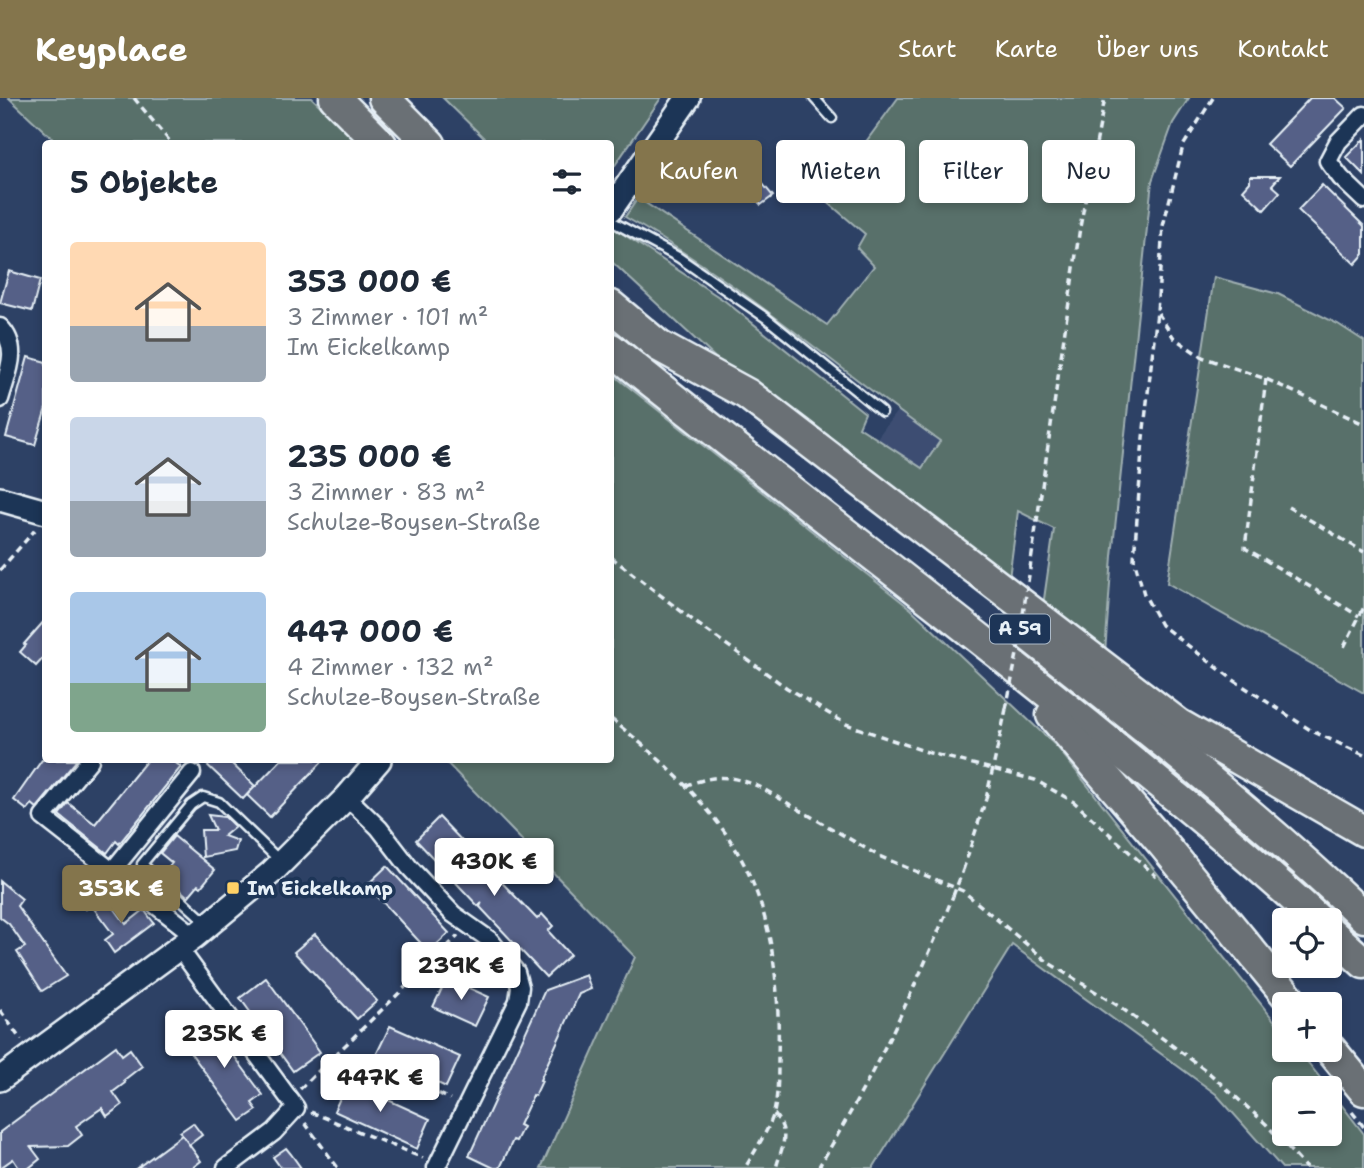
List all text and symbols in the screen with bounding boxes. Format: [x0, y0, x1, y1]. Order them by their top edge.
text: Keyplace [35, 27, 188, 72]
text: Start [898, 33, 957, 65]
text: Karte [995, 33, 1058, 65]
text: Über uns [1096, 33, 1199, 65]
text: Kontakt [1237, 33, 1329, 65]
chip: Kaufen [635, 140, 762, 203]
chip: Mieten [776, 140, 905, 203]
chip: Filter [919, 140, 1028, 203]
chip: Neu [1042, 140, 1135, 203]
text: 5 Objekte [70, 162, 218, 203]
icon: filters [548, 163, 586, 201]
text: 353 000 € [287, 261, 452, 302]
icon: home [126, 270, 210, 354]
text: 3 Zimmer · 101 m² [287, 302, 488, 332]
text: Im Eickelkamp [287, 332, 450, 362]
text: 235 000 € [287, 436, 452, 477]
icon: home [126, 445, 210, 529]
text: 3 Zimmer · 83 m² [287, 477, 485, 507]
text: Schulze-Boysen-Straße [287, 507, 541, 537]
text: 447 000 € [287, 611, 453, 652]
road number: A 59 [990, 614, 1050, 644]
icon: home [126, 620, 210, 704]
text: 4 Zimmer · 132 m² [287, 652, 493, 682]
text: Schulze-Boysen-Straße [287, 682, 541, 712]
pin: 430K € [437, 838, 551, 898]
text: 430K € [451, 846, 537, 876]
pin: 353K € [64, 866, 178, 925]
text: 353K € [78, 873, 164, 903]
place label: Im Eickelkamp [247, 876, 393, 901]
marker: Im Eickelkamp [225, 880, 241, 896]
map controls [1272, 908, 1342, 1146]
button: locate [1272, 908, 1342, 978]
pin: 239K € [404, 942, 518, 1002]
text: 239K € [417, 950, 505, 980]
button: + [1272, 992, 1342, 1062]
pin: 235K € [167, 1010, 281, 1070]
text: 235K € [181, 1018, 267, 1048]
pin: 447K € [323, 1054, 437, 1114]
text: 447K € [337, 1062, 423, 1092]
button: − [1272, 1076, 1342, 1146]

